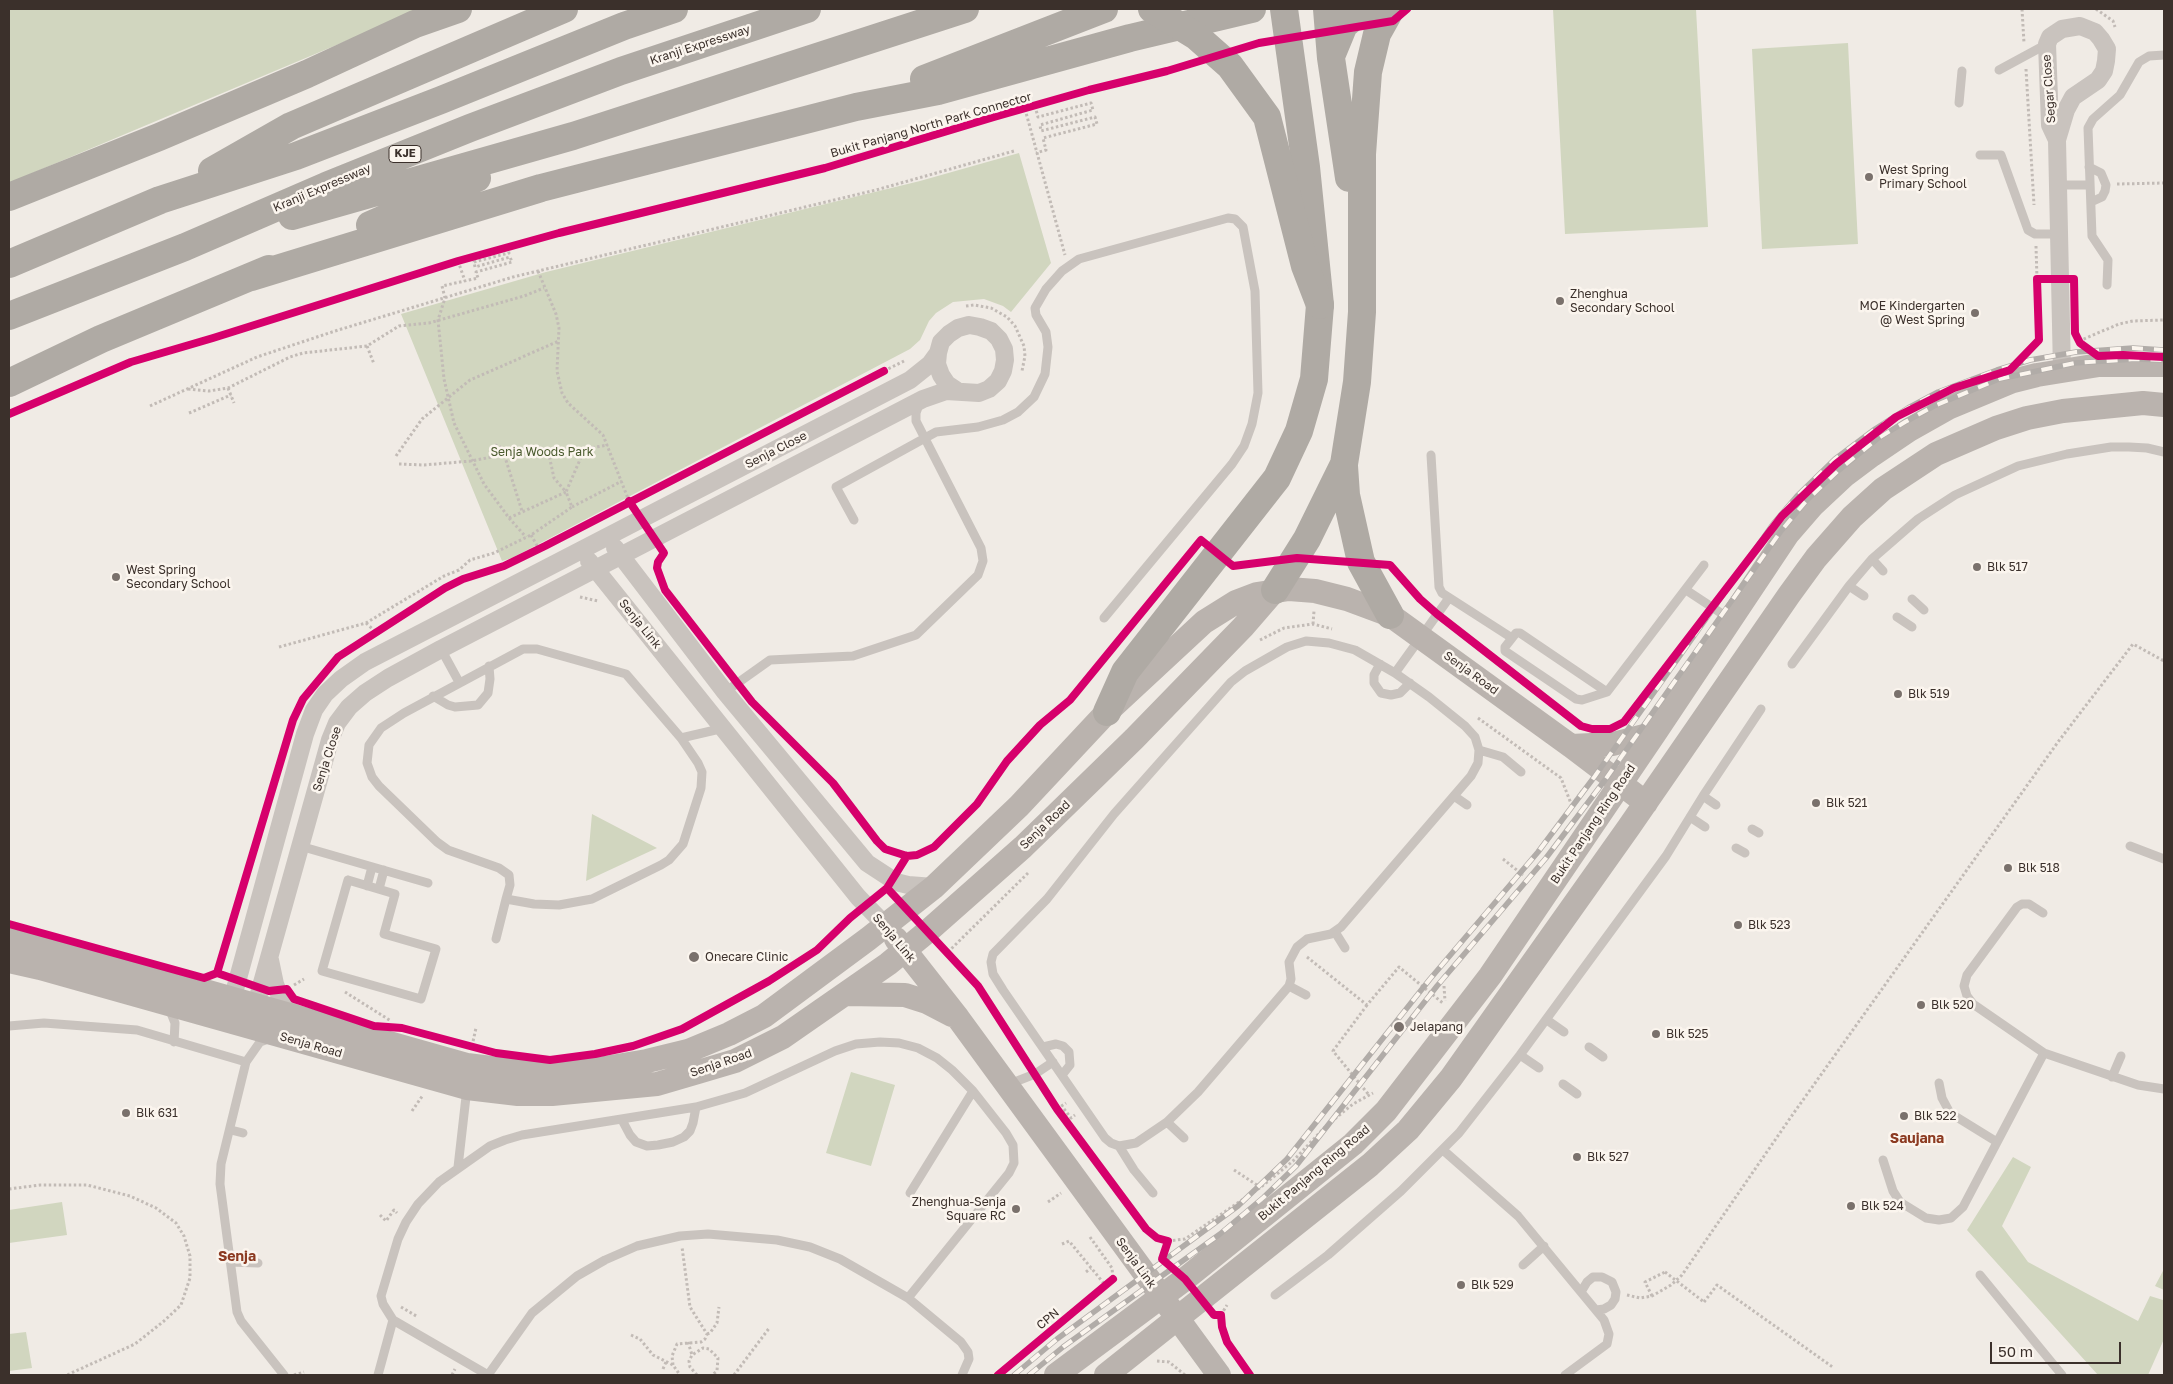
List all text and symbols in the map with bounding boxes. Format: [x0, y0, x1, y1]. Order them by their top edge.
street label: Kranji Expressway [648, 22, 752, 68]
street label: Segar Close [2039, 54, 2059, 124]
street label: Bukit Panjang North Park Connector [829, 89, 1033, 161]
road number: KJE [389, 146, 421, 162]
street label: Kranji Expressway [271, 161, 373, 215]
place label: West Spring Primary School [1879, 163, 1967, 191]
marker: West Spring Primary School [1863, 171, 1875, 183]
place label: Zhenghua Secondary School [1570, 287, 1675, 315]
marker: Zhenghua Secondary School [1554, 295, 1566, 307]
place label: MOE Kindergarten @ West Spring [1859, 299, 1965, 327]
marker: MOE Kindergarten @ West Spring [1969, 307, 1981, 319]
street label: Senja Close [743, 428, 809, 472]
park label: Senja Woods Park [490, 445, 594, 459]
place label: Blk 517 [1987, 560, 2028, 574]
marker: Blk 517 [1971, 561, 1983, 573]
place label: West Spring Secondary School [126, 563, 231, 591]
marker: West Spring Secondary School [110, 571, 122, 583]
street label: Senja Link [616, 596, 664, 652]
street label: Senja Road [1441, 648, 1501, 698]
place label: Blk 519 [1908, 687, 1950, 701]
marker: Blk 519 [1892, 688, 1904, 700]
street label: Senja Close [310, 725, 344, 793]
street label: Bukit Panjang Ring Road [1548, 761, 1638, 887]
place label: Blk 521 [1826, 796, 1867, 810]
street label: Senja Road [1017, 797, 1073, 853]
marker: Blk 521 [1810, 797, 1822, 809]
place label: Blk 518 [2018, 861, 2060, 875]
marker: Blk 518 [2002, 862, 2014, 874]
street label: Senja Link [869, 911, 919, 965]
place label: Blk 523 [1748, 918, 1791, 932]
marker: Blk 523 [1732, 919, 1744, 931]
marker: Onecare Clinic [687, 950, 701, 964]
place label: Onecare Clinic [705, 950, 788, 964]
place label: Blk 520 [1931, 998, 1974, 1012]
marker: Blk 520 [1915, 999, 1927, 1011]
marker: Jelapang [1392, 1020, 1406, 1034]
place label: Jelapang [1410, 1020, 1463, 1034]
place label: Blk 525 [1666, 1027, 1709, 1041]
marker: Blk 525 [1650, 1028, 1662, 1040]
street label: Senja Road [278, 1029, 344, 1061]
street label: Senja Road [688, 1046, 754, 1080]
place label: Blk 631 [136, 1106, 178, 1120]
marker: Blk 631 [120, 1107, 132, 1119]
place label: Blk 522 [1914, 1109, 1957, 1123]
marker: Blk 522 [1898, 1110, 1910, 1122]
street label: Bukit Panjang Ring Road [1255, 1122, 1373, 1224]
district label: Saujana [1890, 1131, 1944, 1147]
place label: Blk 527 [1587, 1150, 1629, 1164]
marker: Blk 527 [1571, 1151, 1583, 1163]
place label: Zhenghua-Senja Square RC [912, 1195, 1006, 1223]
place label: Blk 524 [1861, 1199, 1904, 1213]
marker: Blk 524 [1845, 1200, 1857, 1212]
marker: Zhenghua-Senja Square RC [1010, 1203, 1022, 1215]
street label: Senja Link [1113, 1235, 1159, 1291]
district label: Senja [218, 1249, 256, 1265]
place label: Blk 529 [1471, 1278, 1514, 1292]
marker: Blk 529 [1455, 1279, 1467, 1291]
street label: CPN [1034, 1305, 1062, 1333]
scale bar [1993, 1332, 2124, 1364]
text: 50 m [1998, 1342, 2033, 1360]

